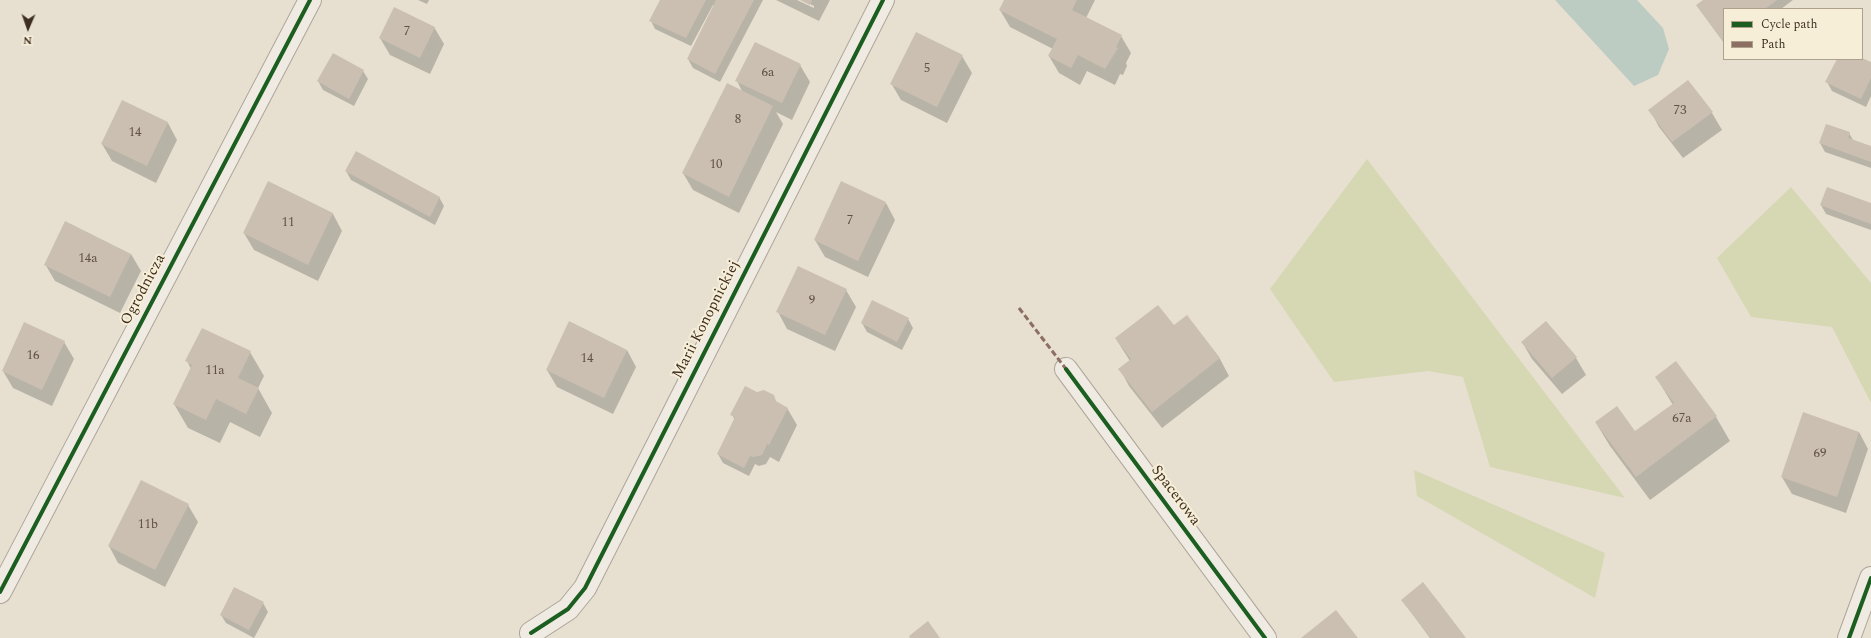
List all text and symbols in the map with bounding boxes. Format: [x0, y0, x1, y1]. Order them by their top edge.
north arrow [8, 8, 48, 48]
legend [1723, 8, 1863, 60]
text: Cycle path [1761, 15, 1818, 34]
house number: 7 [404, 24, 410, 40]
text: N [23, 32, 32, 49]
text: Path [1761, 35, 1786, 54]
house number: 5 [924, 61, 930, 77]
house number: 6a [762, 65, 774, 81]
house number: 73 [1674, 103, 1686, 119]
house number: 8 [735, 112, 741, 128]
house number: 14 [129, 125, 141, 141]
house number: 10 [710, 157, 722, 173]
house number: 7 [847, 213, 853, 229]
house number: 11 [282, 215, 294, 231]
house number: 14a [78, 251, 98, 267]
street label: Ogrodnicza [118, 251, 170, 329]
street label: Marii Konopnickiej [669, 258, 745, 382]
house number: 9 [809, 293, 815, 309]
house number: 16 [27, 348, 39, 364]
house number: 14 [581, 351, 593, 367]
house number: 11a [205, 363, 225, 379]
house number: 67a [1672, 411, 1692, 427]
house number: 69 [1814, 446, 1826, 462]
street label: Spacerowa [1146, 462, 1204, 530]
house number: 11b [138, 517, 158, 533]

